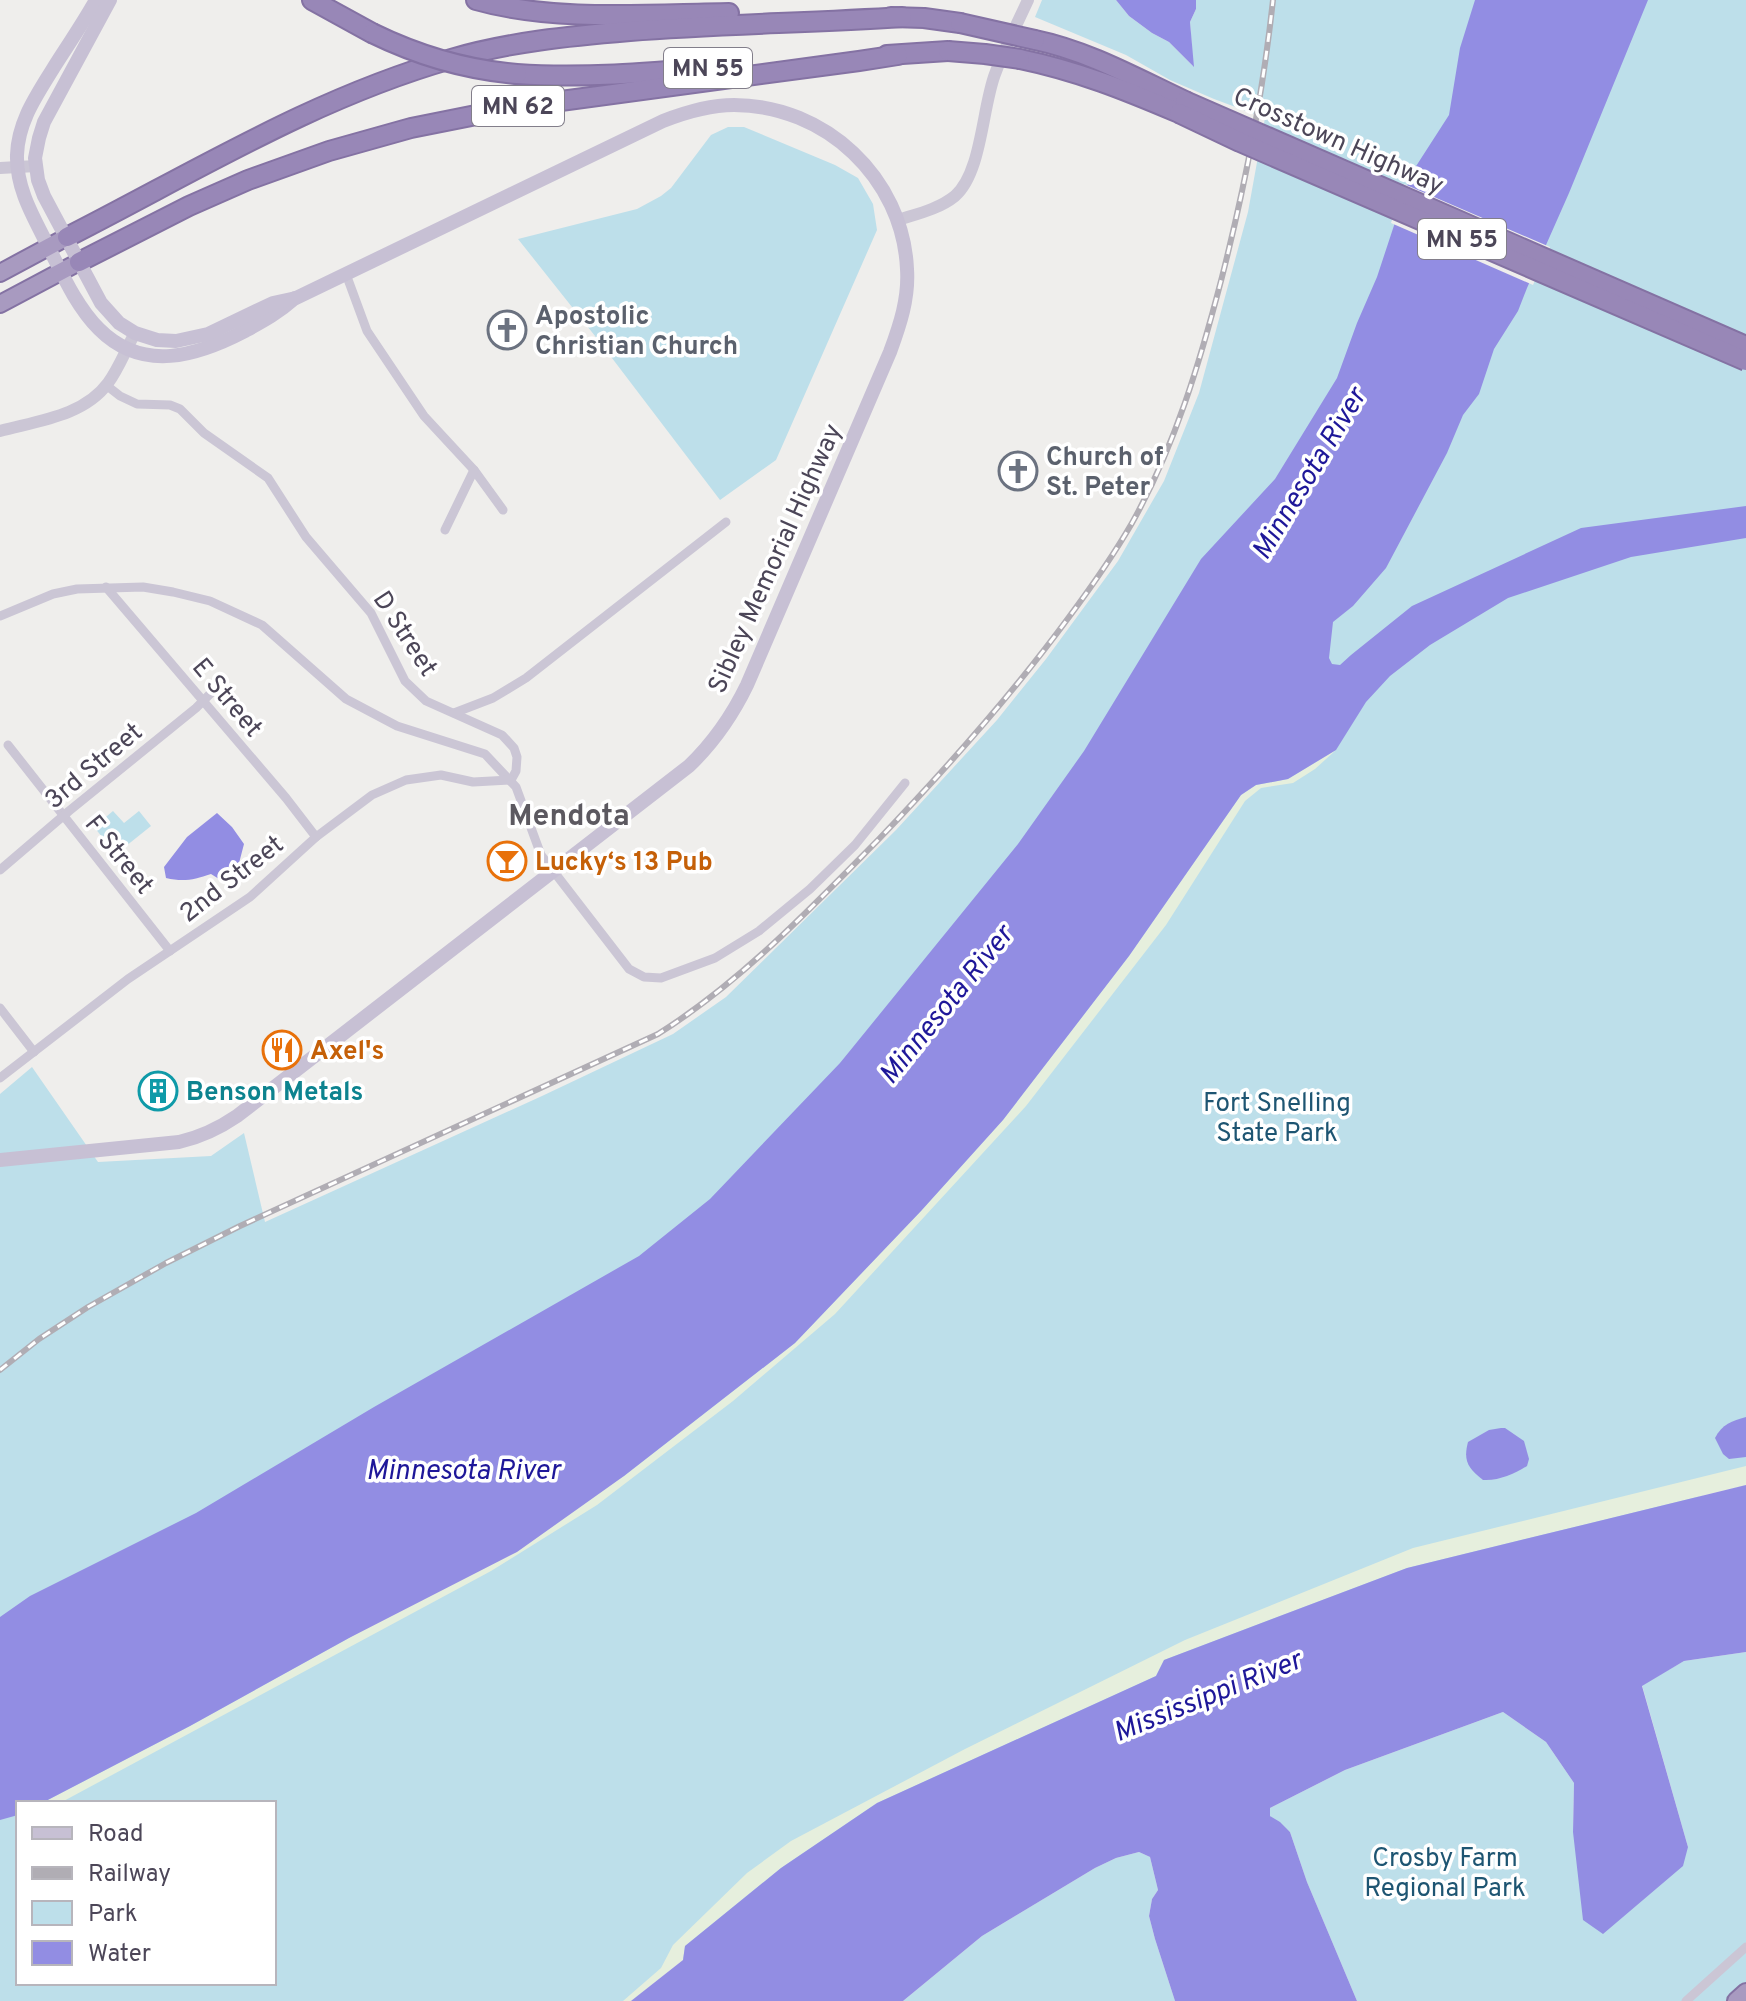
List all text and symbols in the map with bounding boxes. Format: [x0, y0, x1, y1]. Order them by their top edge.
road number: MN 55 [664, 48, 752, 88]
street label: Crosstown Highway [1227, 81, 1449, 204]
road number: MN 62 [472, 86, 564, 126]
road number: MN 55 [1418, 219, 1506, 259]
place label: Apostolic Christian Church [535, 301, 738, 364]
church icon: Apostolic Christian Church [486, 309, 528, 351]
water label: Minnesota River [1245, 380, 1377, 567]
street label: Sibley Memorial Highway [702, 419, 851, 699]
place label: Church of St. Peter [1046, 442, 1163, 505]
church icon: Church of St. Peter [997, 450, 1039, 492]
street label: D Street [364, 585, 444, 683]
street label: E Street [183, 652, 269, 745]
street label: 3rd Street [39, 717, 150, 817]
district label: Mendota [508, 799, 630, 836]
street label: F Street [76, 809, 160, 902]
street label: 2nd Street [174, 829, 291, 931]
bar icon: Lucky‘s 13 Pub [486, 840, 528, 882]
place label: Lucky‘s 13 Pub [535, 847, 713, 880]
water label: Minnesota River [872, 917, 1024, 1093]
restaurant icon: Axel's [261, 1029, 303, 1071]
place label: Axel's [310, 1036, 384, 1069]
building icon: Benson Metals [137, 1070, 179, 1112]
place label: Benson Metals [186, 1077, 363, 1110]
park label: Fort Snelling State Park [1203, 1088, 1351, 1151]
water label: Minnesota River [366, 1454, 562, 1490]
water label: Mississippi River [1109, 1643, 1310, 1752]
legend [16, 1801, 276, 1985]
text: Road [88, 1820, 144, 1850]
park label: Crosby Farm Regional Park [1364, 1843, 1526, 1906]
text: Railway [88, 1860, 171, 1890]
text: Park [88, 1900, 138, 1930]
text: Water [88, 1940, 151, 1970]

